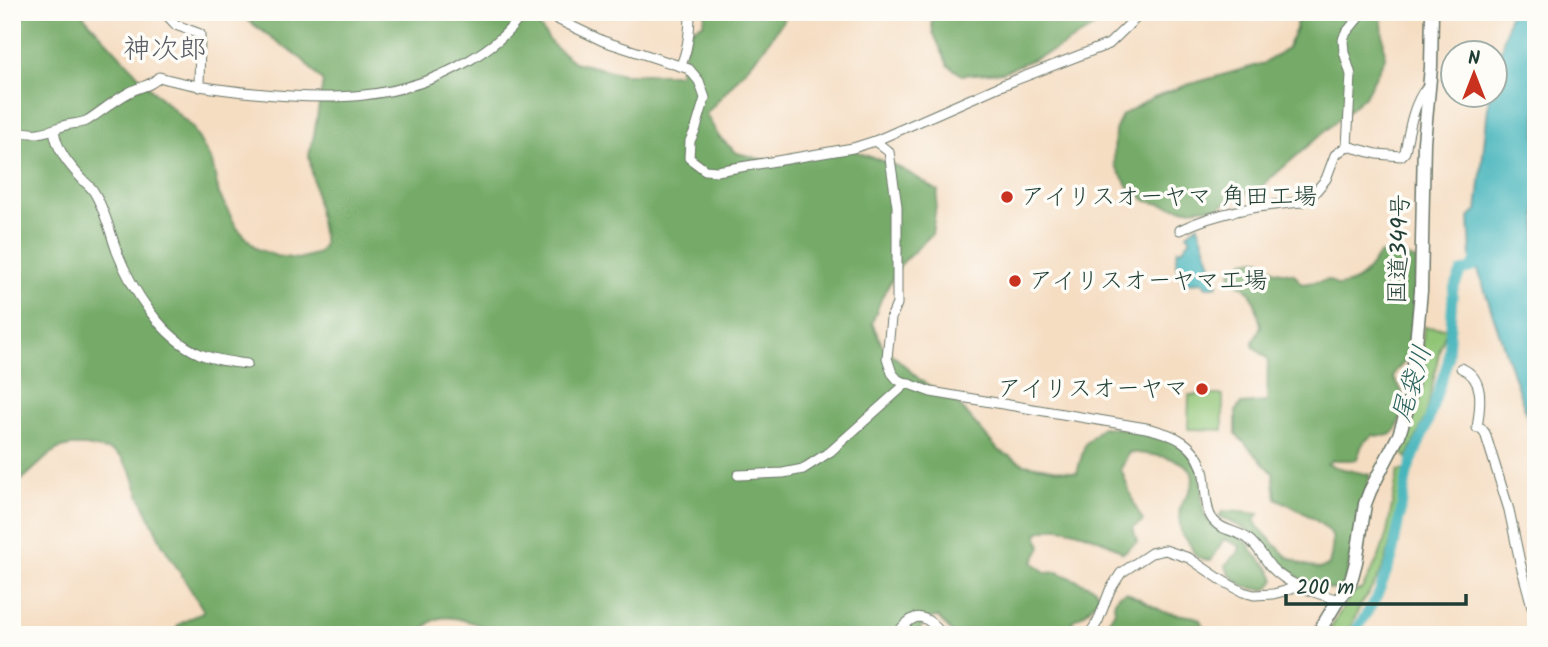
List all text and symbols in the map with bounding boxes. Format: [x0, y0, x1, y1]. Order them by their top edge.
district label: 神次郎 [123, 28, 207, 73]
north arrow [1440, 38, 1510, 108]
text: N [1468, 44, 1480, 74]
place label: アイリスオーヤマ 角田工場 [1021, 178, 1317, 217]
marker: アイリスオーヤマ 角田工場 [999, 189, 1015, 205]
street label: 国道349号 [1379, 193, 1421, 305]
place label: アイリスオーヤマ工場 [1029, 262, 1268, 301]
marker: アイリスオーヤマ工場 [1007, 273, 1023, 289]
water label: 尾袋川 [1382, 341, 1444, 427]
place label: アイリスオーヤマ [997, 370, 1188, 409]
marker: アイリスオーヤマ [1194, 381, 1210, 397]
scale bar [1286, 563, 1466, 607]
text: 200 m [1296, 572, 1354, 605]

